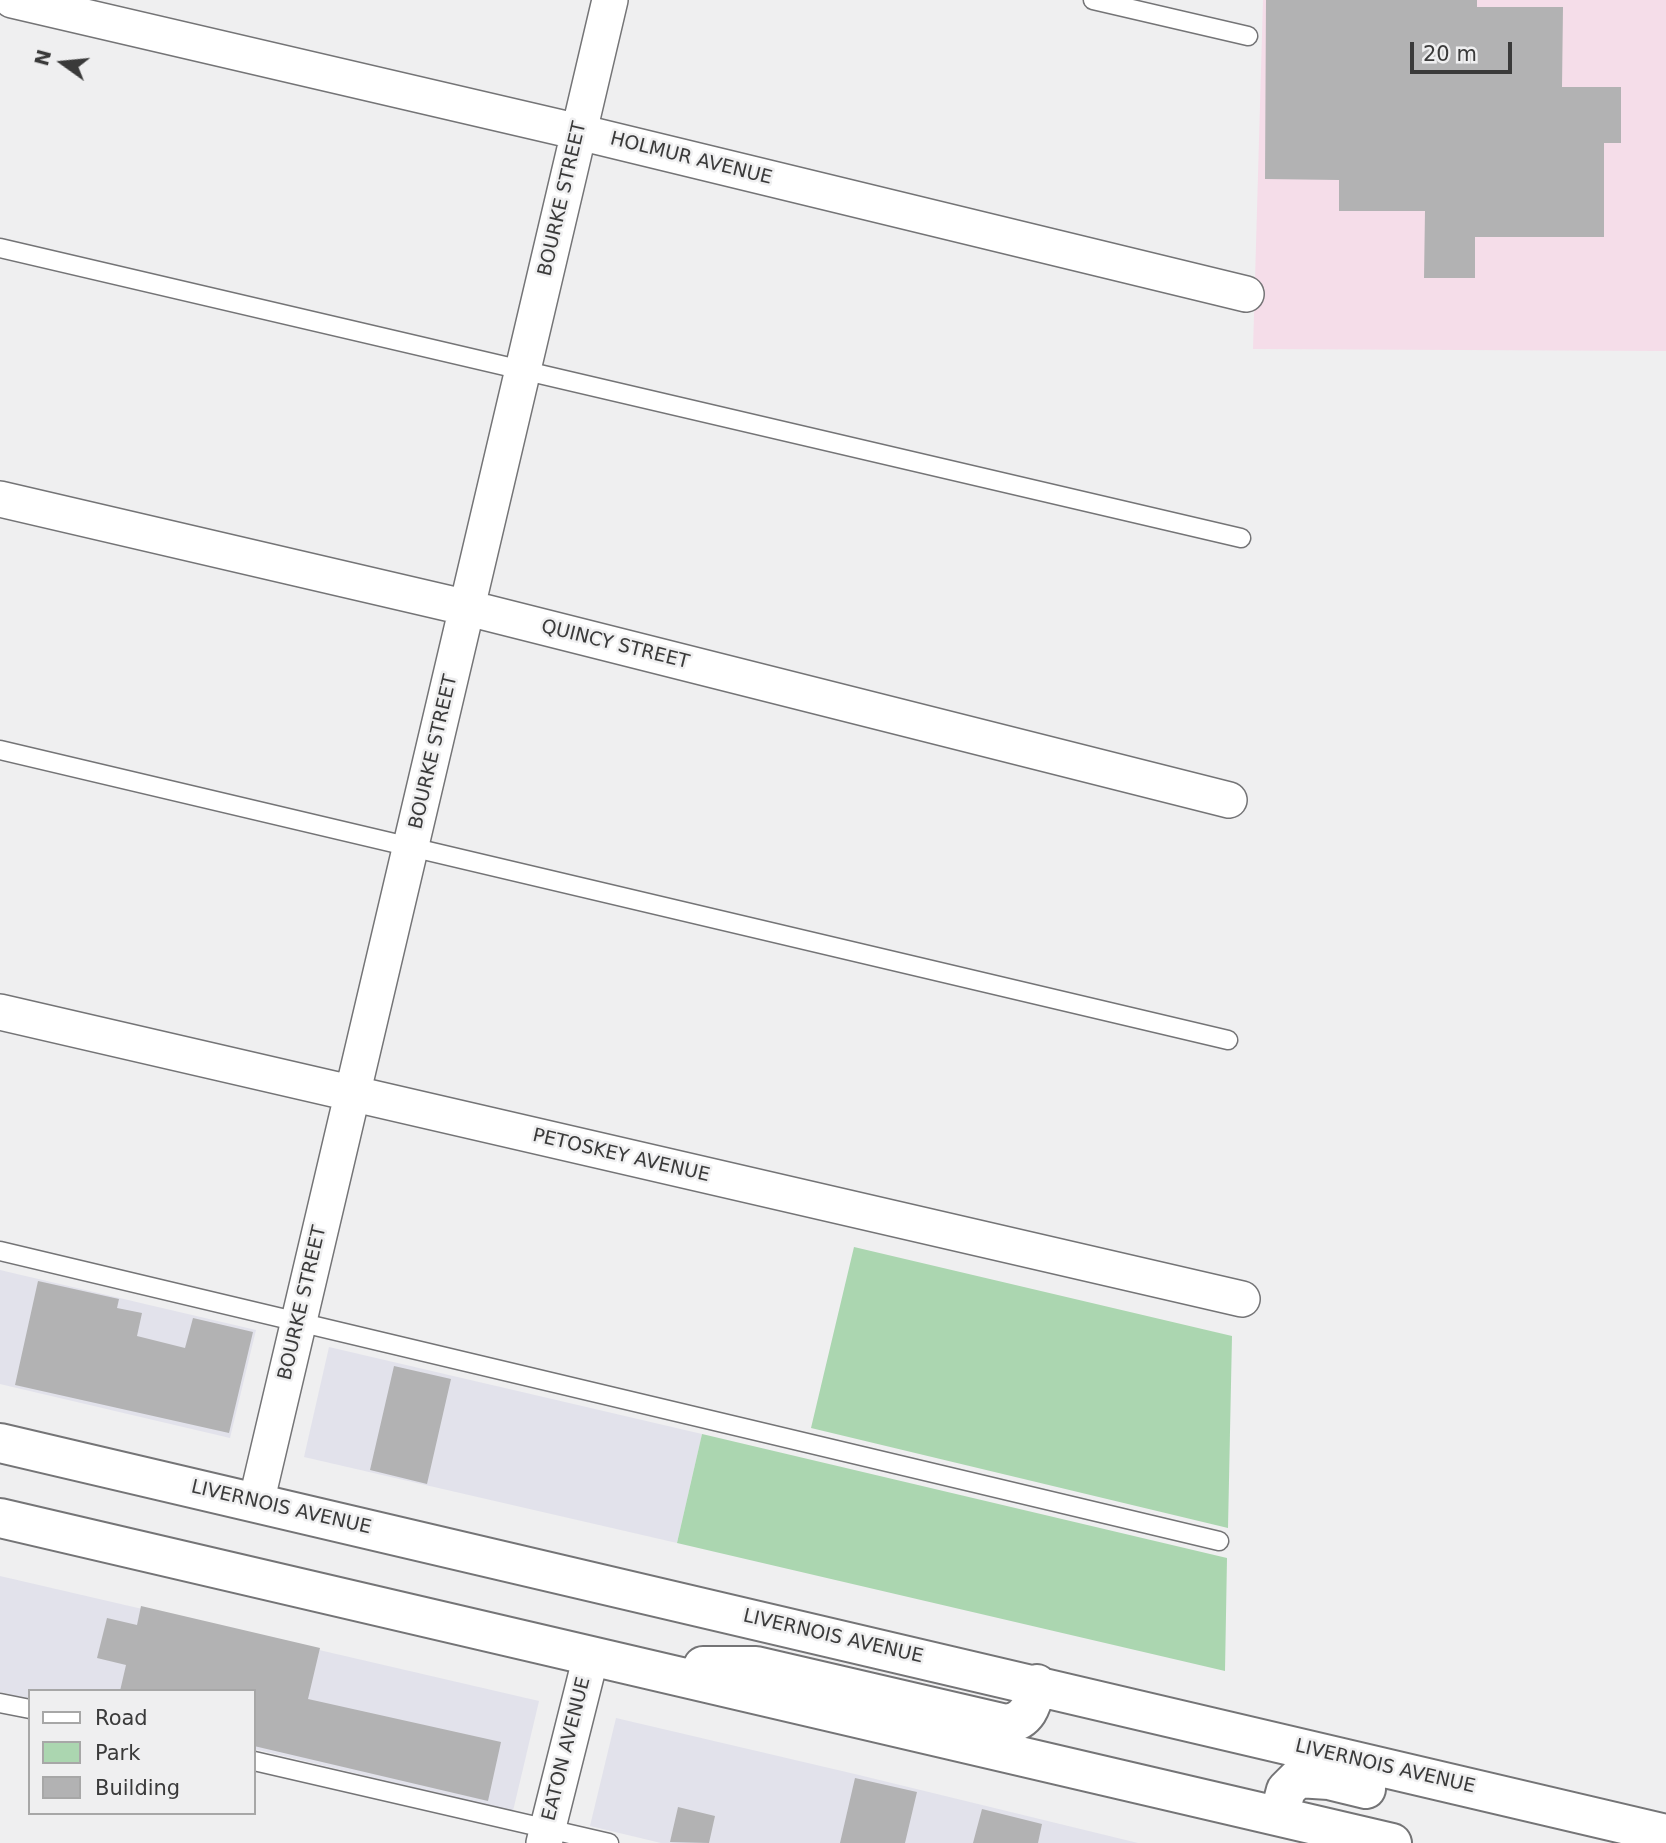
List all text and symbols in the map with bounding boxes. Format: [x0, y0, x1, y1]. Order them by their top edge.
north arrow [28, 28, 98, 98]
scale bar [1414, 28, 1516, 72]
text: 20 m [1423, 42, 1477, 66]
text: N [30, 47, 55, 68]
street label: BOURKE STREET [534, 120, 592, 278]
street label: HOLMUR AVENUE [608, 128, 774, 190]
street label: QUINCY STREET [539, 616, 691, 674]
street label: BOURKE STREET [405, 673, 463, 831]
street label: PETOSKEY AVENUE [530, 1125, 712, 1187]
street label: BOURKE STREET [274, 1224, 332, 1382]
street label: LIVERNOIS AVENUE [189, 1476, 373, 1540]
street label: LIVERNOIS AVENUE [741, 1605, 925, 1669]
street label: EATON AVENUE [538, 1675, 596, 1823]
legend [28, 1689, 256, 1815]
text: Road [95, 1706, 148, 1730]
street label: LIVERNOIS AVENUE [1293, 1735, 1477, 1799]
text: Park [95, 1741, 140, 1765]
text: Building [95, 1776, 180, 1800]

